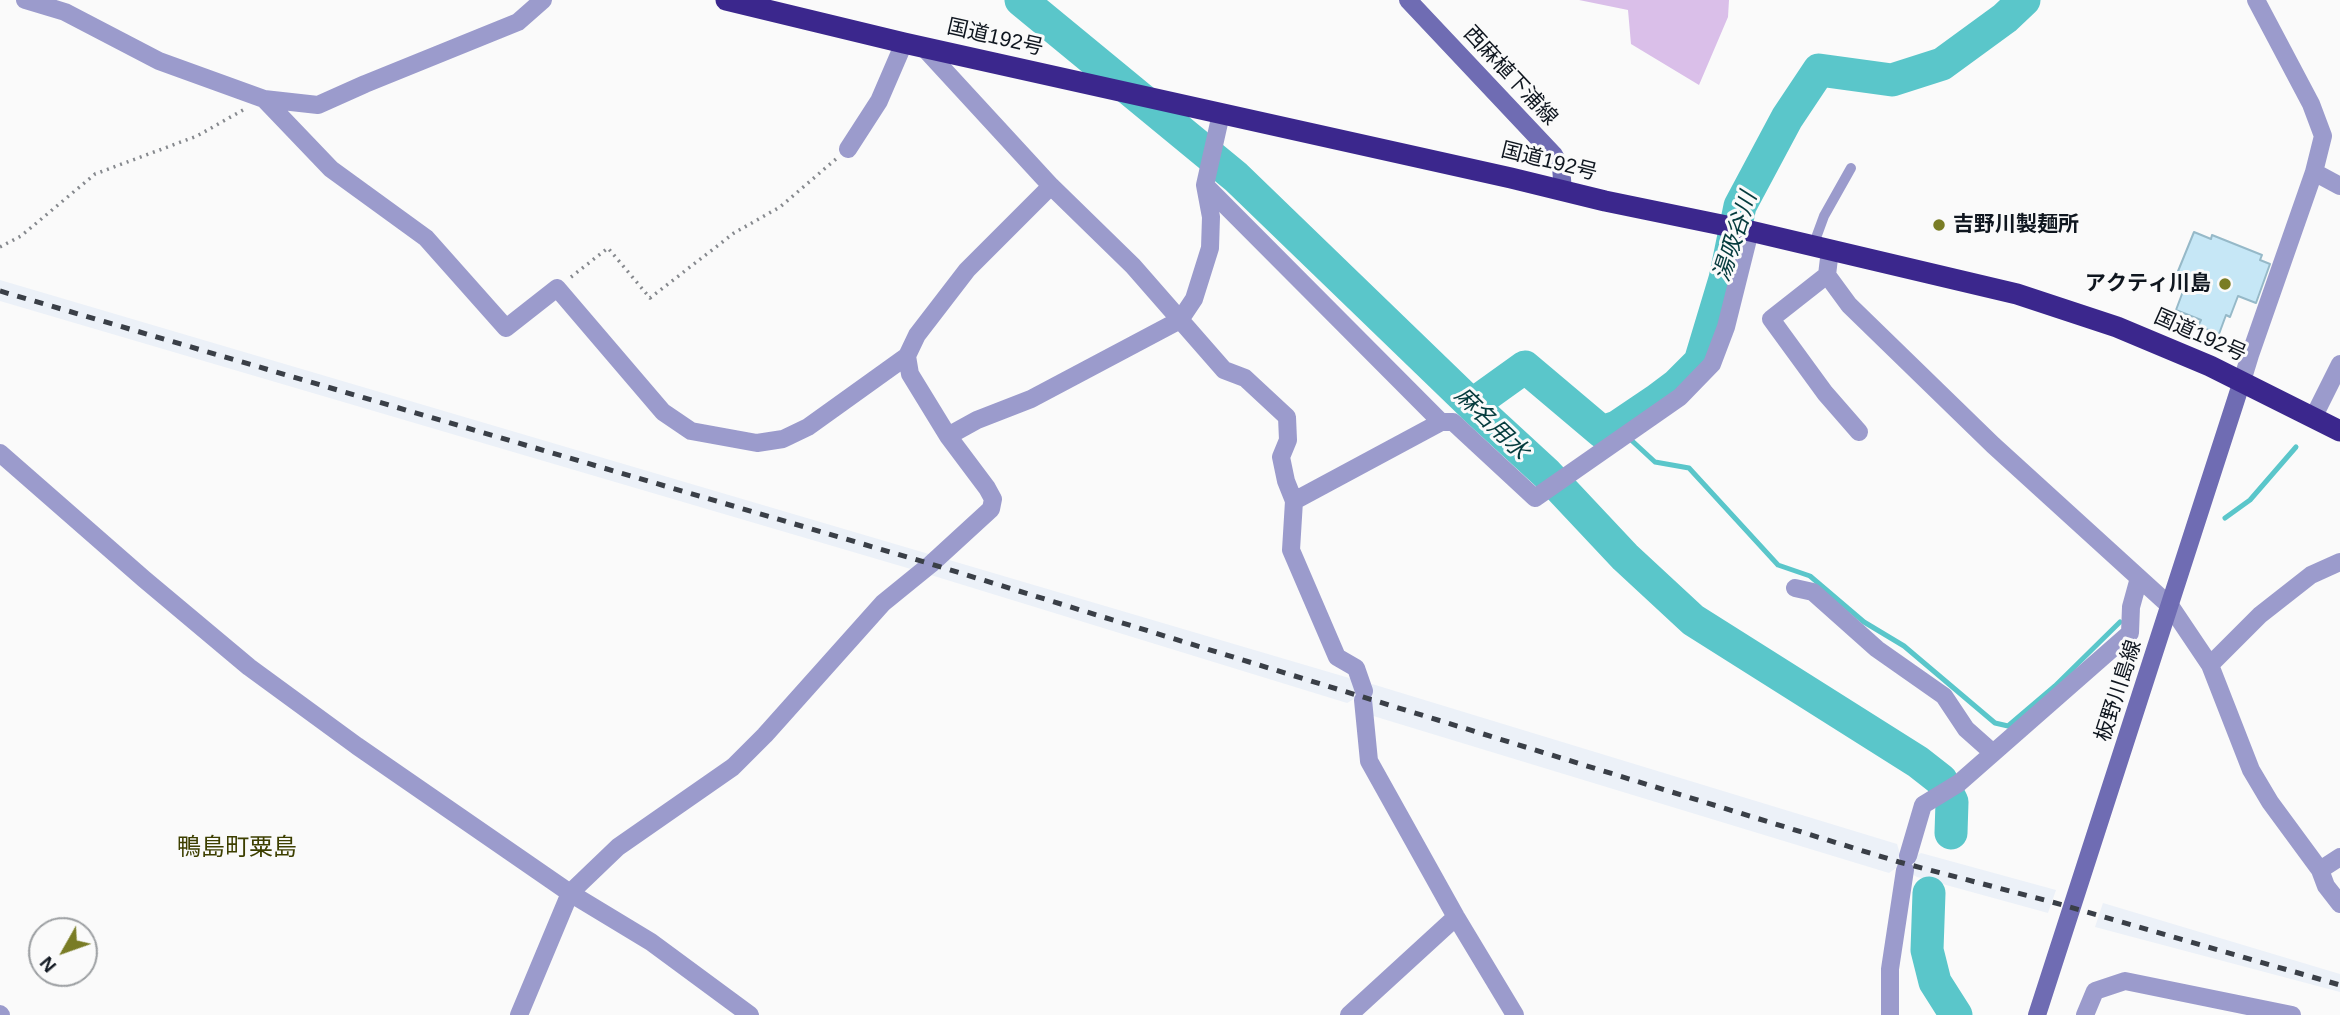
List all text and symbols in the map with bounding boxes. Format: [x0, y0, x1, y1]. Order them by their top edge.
street label: 国道192号 [944, 15, 1046, 61]
street label: 西麻植下浦線 [1458, 21, 1562, 131]
street label: 国道192号 [1498, 138, 1600, 186]
water label: 湯吸谷川 [1709, 189, 1763, 285]
place label: 吉野川製麺所 [1953, 212, 2079, 238]
marker: 吉野川製麺所 [1931, 217, 1947, 233]
place label: アクティ川島 [2085, 271, 2211, 297]
marker: アクティ川島 [2217, 276, 2233, 292]
street label: 国道192号 [2150, 305, 2250, 367]
water label: 麻名用水 [1448, 382, 1534, 466]
street label: 板野川島線 [2091, 637, 2147, 745]
district label: 鴨島町粟島 [177, 834, 297, 862]
north arrow [28, 917, 98, 987]
text: N [36, 953, 61, 977]

